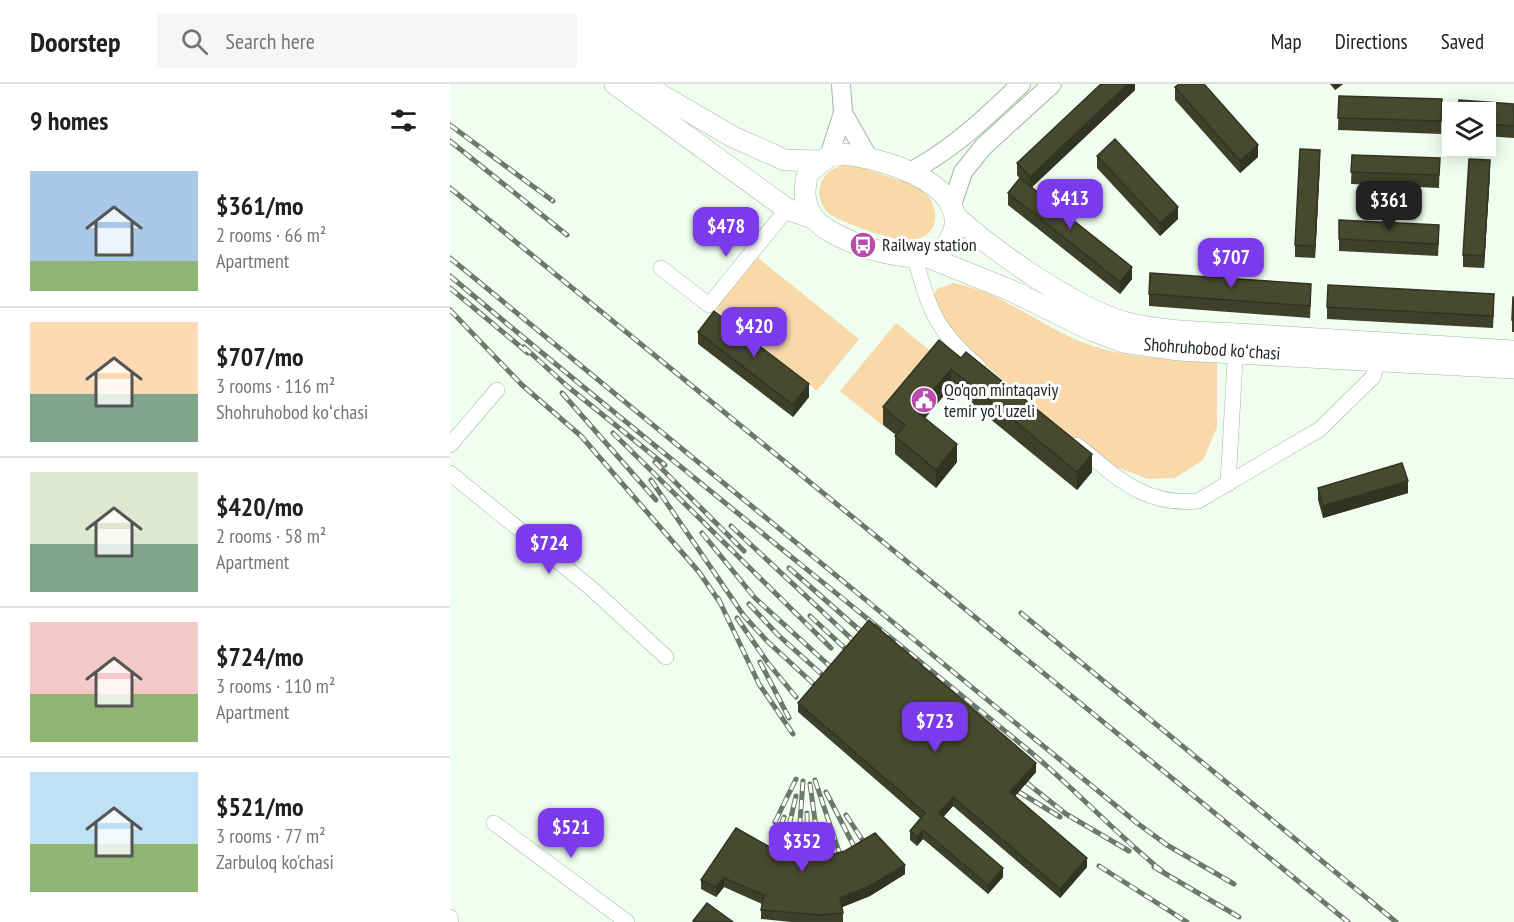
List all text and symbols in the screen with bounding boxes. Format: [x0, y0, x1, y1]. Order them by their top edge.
search box [157, 14, 577, 68]
text: Doorstep [30, 23, 121, 60]
icon: search [178, 25, 211, 58]
text: Search here [226, 27, 315, 55]
text: Map [1271, 28, 1302, 55]
text: Directions [1335, 28, 1408, 55]
text: Saved [1441, 28, 1484, 55]
map controls [1442, 102, 1496, 156]
button: layers [1442, 102, 1496, 156]
text: 9 homes [30, 104, 108, 137]
icon: filters [387, 104, 420, 137]
pin: $413 [1034, 179, 1106, 230]
pin: $361 [1353, 181, 1425, 232]
text: $413 [1051, 185, 1089, 211]
text: $361 [1370, 187, 1408, 213]
text: $361/mo [216, 189, 304, 222]
icon: home [78, 195, 150, 267]
pin: $478 [690, 207, 762, 258]
text: $478 [707, 213, 745, 239]
text: 2 rooms · 66 m² [216, 222, 326, 248]
bus stop icon: Railway station [848, 230, 878, 260]
place label: Railway station [882, 233, 977, 256]
pin: $707 [1195, 238, 1267, 289]
text: $707 [1212, 244, 1250, 270]
text: Apartment [216, 248, 289, 274]
pin: $420 [718, 307, 790, 358]
text: $420 [735, 313, 773, 339]
street label: Shohruhobod koʻchasi [1143, 332, 1281, 365]
text: $707/mo [216, 340, 304, 373]
icon: home [78, 346, 150, 418]
text: 3 rooms · 116 m² [216, 373, 335, 399]
place label: Qo'qon mintaqaviy temir yo'l uzeli [944, 378, 1058, 422]
public building icon: Qo'qon mintaqaviy temir yo'l uzeli [909, 385, 939, 415]
text: Shohruhobod koʻchasi [216, 399, 368, 425]
text: $420/mo [216, 490, 304, 523]
icon: home [78, 496, 150, 568]
text: 2 rooms · 58 m² [216, 523, 326, 549]
pin: $724 [513, 524, 585, 575]
text: $724 [530, 530, 568, 556]
text: Apartment [216, 549, 289, 575]
text: $724/mo [216, 640, 304, 673]
icon: home [78, 646, 150, 718]
text: 3 rooms · 110 m² [216, 673, 335, 699]
text: Apartment [216, 699, 289, 725]
pin: $723 [899, 702, 971, 753]
text: $723 [916, 708, 954, 734]
text: $521/mo [216, 790, 304, 823]
icon: home [78, 796, 150, 868]
pin: $521 [535, 808, 607, 859]
text: $521 [552, 814, 590, 840]
pin: $352 [766, 822, 838, 873]
text: 3 rooms · 77 m² [216, 823, 326, 849]
text: $352 [783, 828, 821, 854]
text: Zarbuloq ko'chasi [216, 849, 334, 875]

